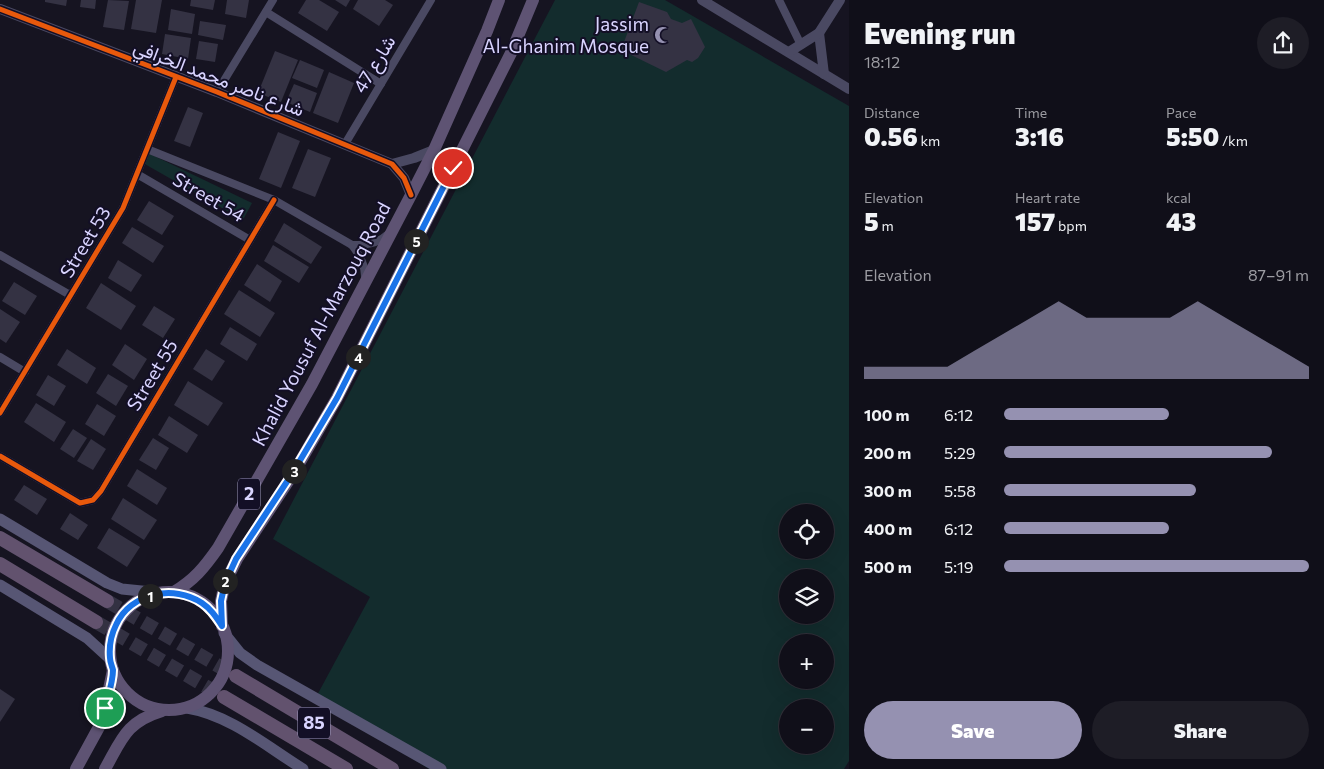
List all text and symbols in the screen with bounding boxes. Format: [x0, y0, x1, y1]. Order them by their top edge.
place label: Jassim Al-Ghanim Mosque [483, 12, 649, 57]
text: Evening run [864, 16, 1016, 50]
button: share [1257, 17, 1309, 69]
mosque icon: Jassim Al-Ghanim Mosque [653, 25, 673, 45]
street label: شارع 47 [348, 31, 401, 98]
street label: شارع ناصر محمد الخرافي [129, 34, 308, 125]
text: 18:12 [864, 52, 900, 71]
text: Distance [864, 104, 920, 121]
text: Time [1015, 104, 1047, 121]
text: Pace [1166, 104, 1196, 121]
text: 0.56 [864, 121, 918, 151]
text: 3:16 [1015, 121, 1064, 151]
text: 5:50 [1166, 121, 1219, 151]
text: km [918, 132, 940, 149]
text: /km [1219, 132, 1248, 149]
pin [432, 147, 474, 189]
icon: check [439, 154, 467, 182]
street label: Street 54 [169, 167, 249, 226]
text: Elevation [864, 189, 923, 206]
text: Heart rate [1015, 189, 1080, 206]
text: kcal [1166, 189, 1191, 206]
street label: Khalid Yousuf Al-Marzouq Road [246, 198, 395, 450]
street label: Street 53 [54, 202, 115, 282]
text: 5 [864, 206, 879, 236]
text: 157 [1015, 206, 1055, 236]
text: 43 [1166, 206, 1196, 236]
text: m [879, 217, 894, 234]
text: bpm [1055, 217, 1087, 234]
pin: 5 [404, 228, 428, 254]
text: 5 [412, 233, 421, 250]
text: Elevation [864, 265, 932, 284]
text: 87–91 m [1248, 265, 1309, 284]
street label: Street 55 [121, 335, 182, 415]
pin: 4 [346, 344, 370, 370]
text: 4 [354, 349, 363, 366]
text: 100 m [864, 405, 910, 424]
text: 6:12 [944, 405, 973, 424]
text: 200 m [864, 443, 911, 462]
text: 5:29 [944, 443, 976, 462]
pin: 3 [282, 458, 306, 484]
text: 3 [290, 463, 299, 480]
road number: 2 [238, 478, 260, 509]
text: 300 m [864, 481, 912, 500]
text: 5:58 [944, 481, 976, 500]
map controls [779, 504, 834, 754]
button: locate [779, 504, 834, 559]
text: 400 m [864, 519, 912, 538]
text: 6:12 [944, 519, 973, 538]
text: 500 m [864, 557, 912, 576]
text: 5:19 [944, 557, 974, 576]
pin: 2 [212, 568, 238, 594]
button: layers [779, 569, 834, 624]
text: 2 [222, 573, 229, 590]
pin: 1 [138, 584, 162, 608]
text: 1 [147, 588, 154, 605]
button: + [779, 634, 834, 689]
pin [84, 687, 126, 729]
icon: arrive [91, 694, 119, 722]
button: − [779, 699, 834, 754]
button: Save [864, 701, 1082, 759]
button: Share [1092, 701, 1309, 759]
road number: 85 [298, 708, 330, 738]

